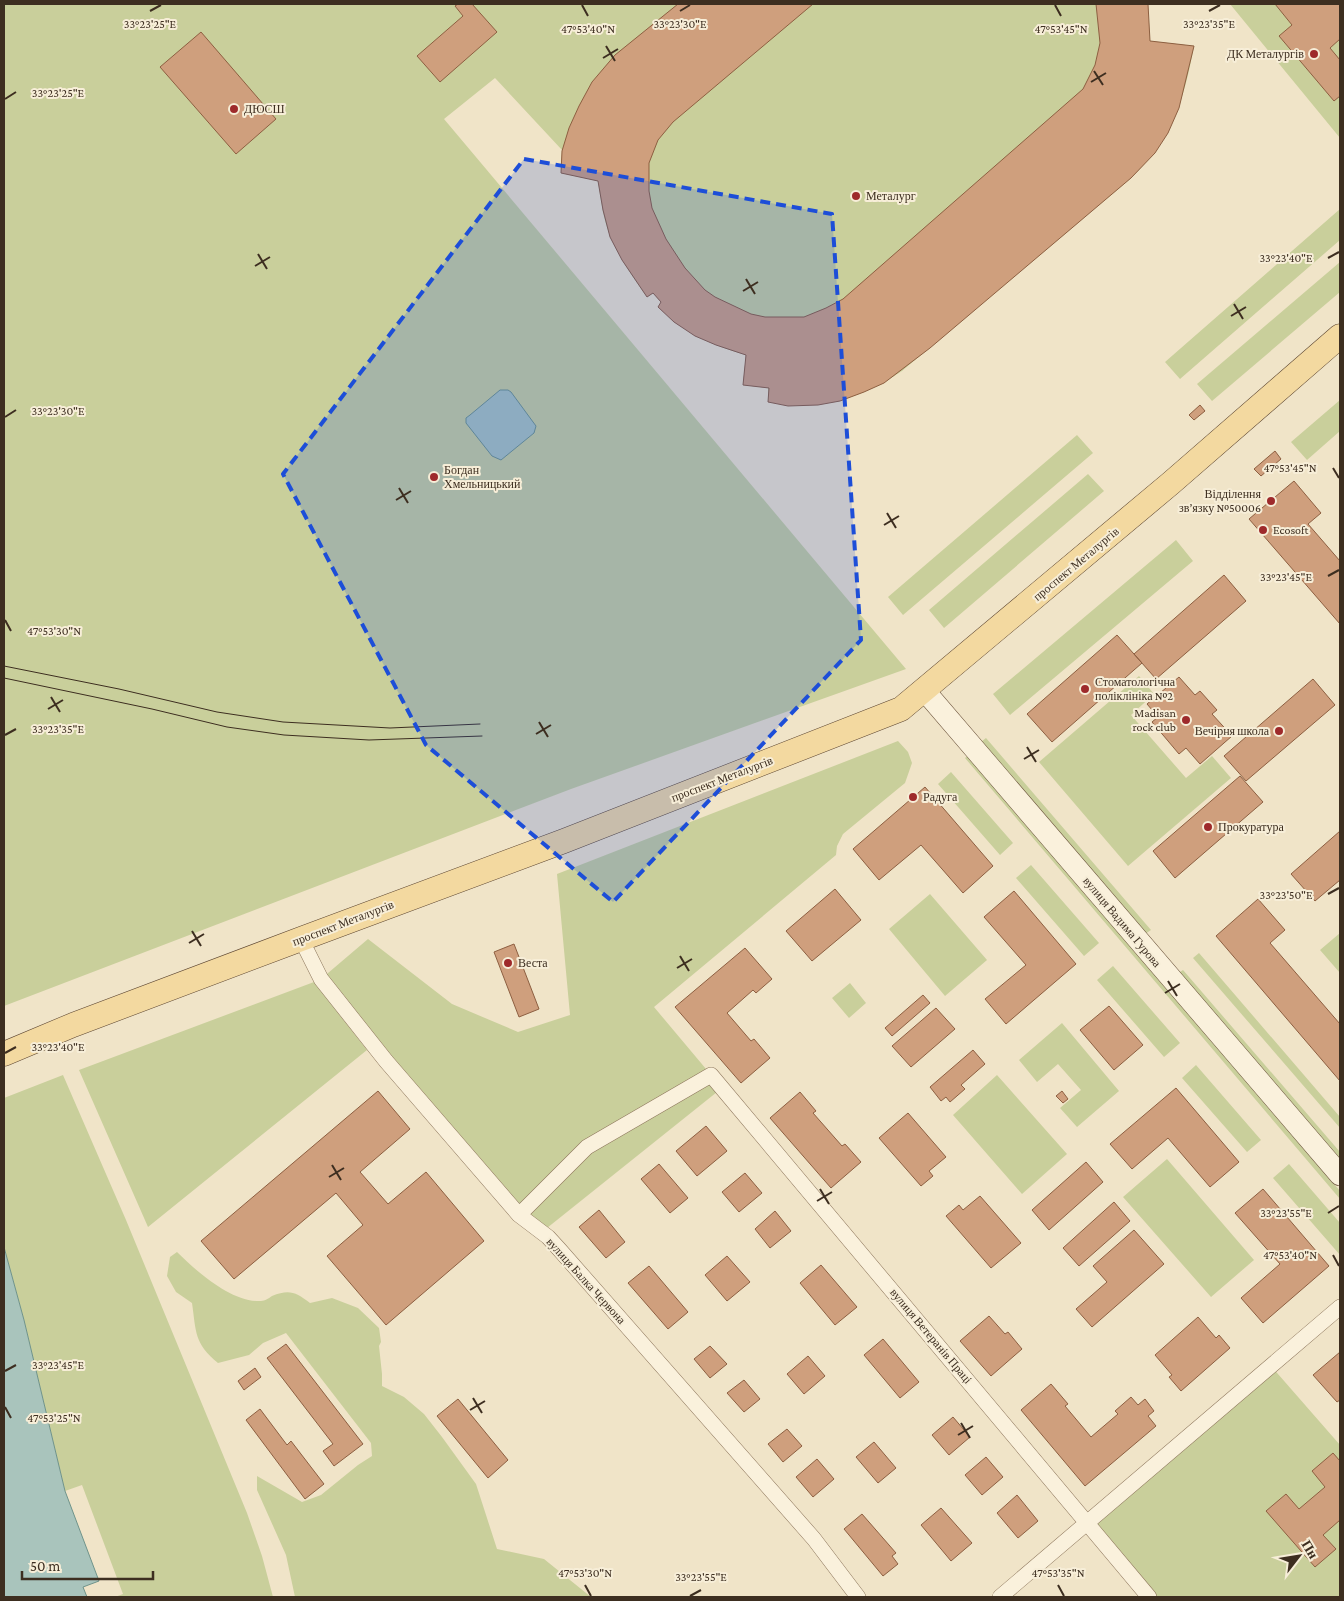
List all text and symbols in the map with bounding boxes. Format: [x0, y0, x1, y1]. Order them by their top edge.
text: 33°23'25"E [124, 17, 177, 31]
text: 33°23'30"E [653, 17, 707, 31]
text: 33°23'35"E [1183, 17, 1235, 31]
text: 47°53'40"N [561, 22, 615, 36]
text: 47°53'45"N [1034, 22, 1088, 36]
place label: ДК Металургів [1227, 47, 1304, 61]
marker: ДК Металургів [1308, 48, 1320, 60]
text: 33°23'25"E [32, 86, 85, 100]
place label: ДЮСШ [244, 102, 285, 116]
marker: ДЮСШ [228, 103, 240, 115]
place label: Металург [866, 189, 916, 203]
marker: Металург [850, 190, 862, 202]
text: 33°23'40"E [1259, 251, 1313, 265]
text: 33°23'30"E [31, 404, 85, 418]
text: 47°53'45"N [1263, 461, 1317, 475]
place label: Богдан Хмельницький [444, 463, 521, 491]
marker: Богдан Хмельницький [428, 471, 440, 483]
place label: Відділення зв’язку №50006 [1179, 487, 1261, 515]
marker: Відділення зв’язку №50006 [1265, 495, 1277, 507]
place label: Ecosoft [1273, 523, 1310, 537]
street label: проспект Металургів [1030, 524, 1122, 604]
marker: Ecosoft [1257, 524, 1269, 536]
text: 33°23'45"E [1260, 570, 1312, 584]
text: 47°53'30"N [27, 624, 81, 638]
place label: Стоматологічна поліклініка №2 [1095, 675, 1176, 703]
marker: Стоматологічна поліклініка №2 [1079, 683, 1091, 695]
place label: Madisan rock club [1133, 706, 1177, 734]
marker: Madisan rock club [1180, 714, 1192, 726]
text: 33°23'35"E [32, 722, 84, 736]
place label: Вечірня школа [1195, 724, 1270, 738]
marker: Вечірня школа [1273, 725, 1285, 737]
street label: проспект Металургів [669, 753, 775, 805]
place label: Радуга [923, 790, 958, 804]
marker: Радуга [907, 791, 919, 803]
place label: Прокуратура [1218, 820, 1284, 834]
marker: Прокуратура [1202, 821, 1214, 833]
street label: вулиця Вадима Гурова [1080, 874, 1164, 971]
text: 33°23'50"E [1260, 888, 1313, 902]
street label: проспект Металургів [290, 897, 396, 949]
place label: Веста [518, 956, 548, 970]
marker: Веста [502, 957, 514, 969]
text: 33°23'40"E [31, 1040, 85, 1054]
text: 33°23'55"E [1260, 1206, 1312, 1220]
street label: вулиця Балка Червона [544, 1235, 629, 1328]
text: 47°53'40"N [1263, 1248, 1317, 1262]
street label: вулиця Ветеранів Праці [887, 1286, 975, 1387]
text: 33°23'45"E [32, 1358, 84, 1372]
text: 47°53'25"N [27, 1411, 81, 1425]
north arrow [1274, 1531, 1324, 1581]
text: Пн [1298, 1537, 1322, 1562]
scale bar [22, 1548, 154, 1580]
text: 50 m [30, 1558, 60, 1574]
text: 47°53'30"N [558, 1566, 612, 1580]
text: 47°53'35"N [1031, 1566, 1085, 1580]
text: 33°23'55"E [675, 1570, 727, 1584]

